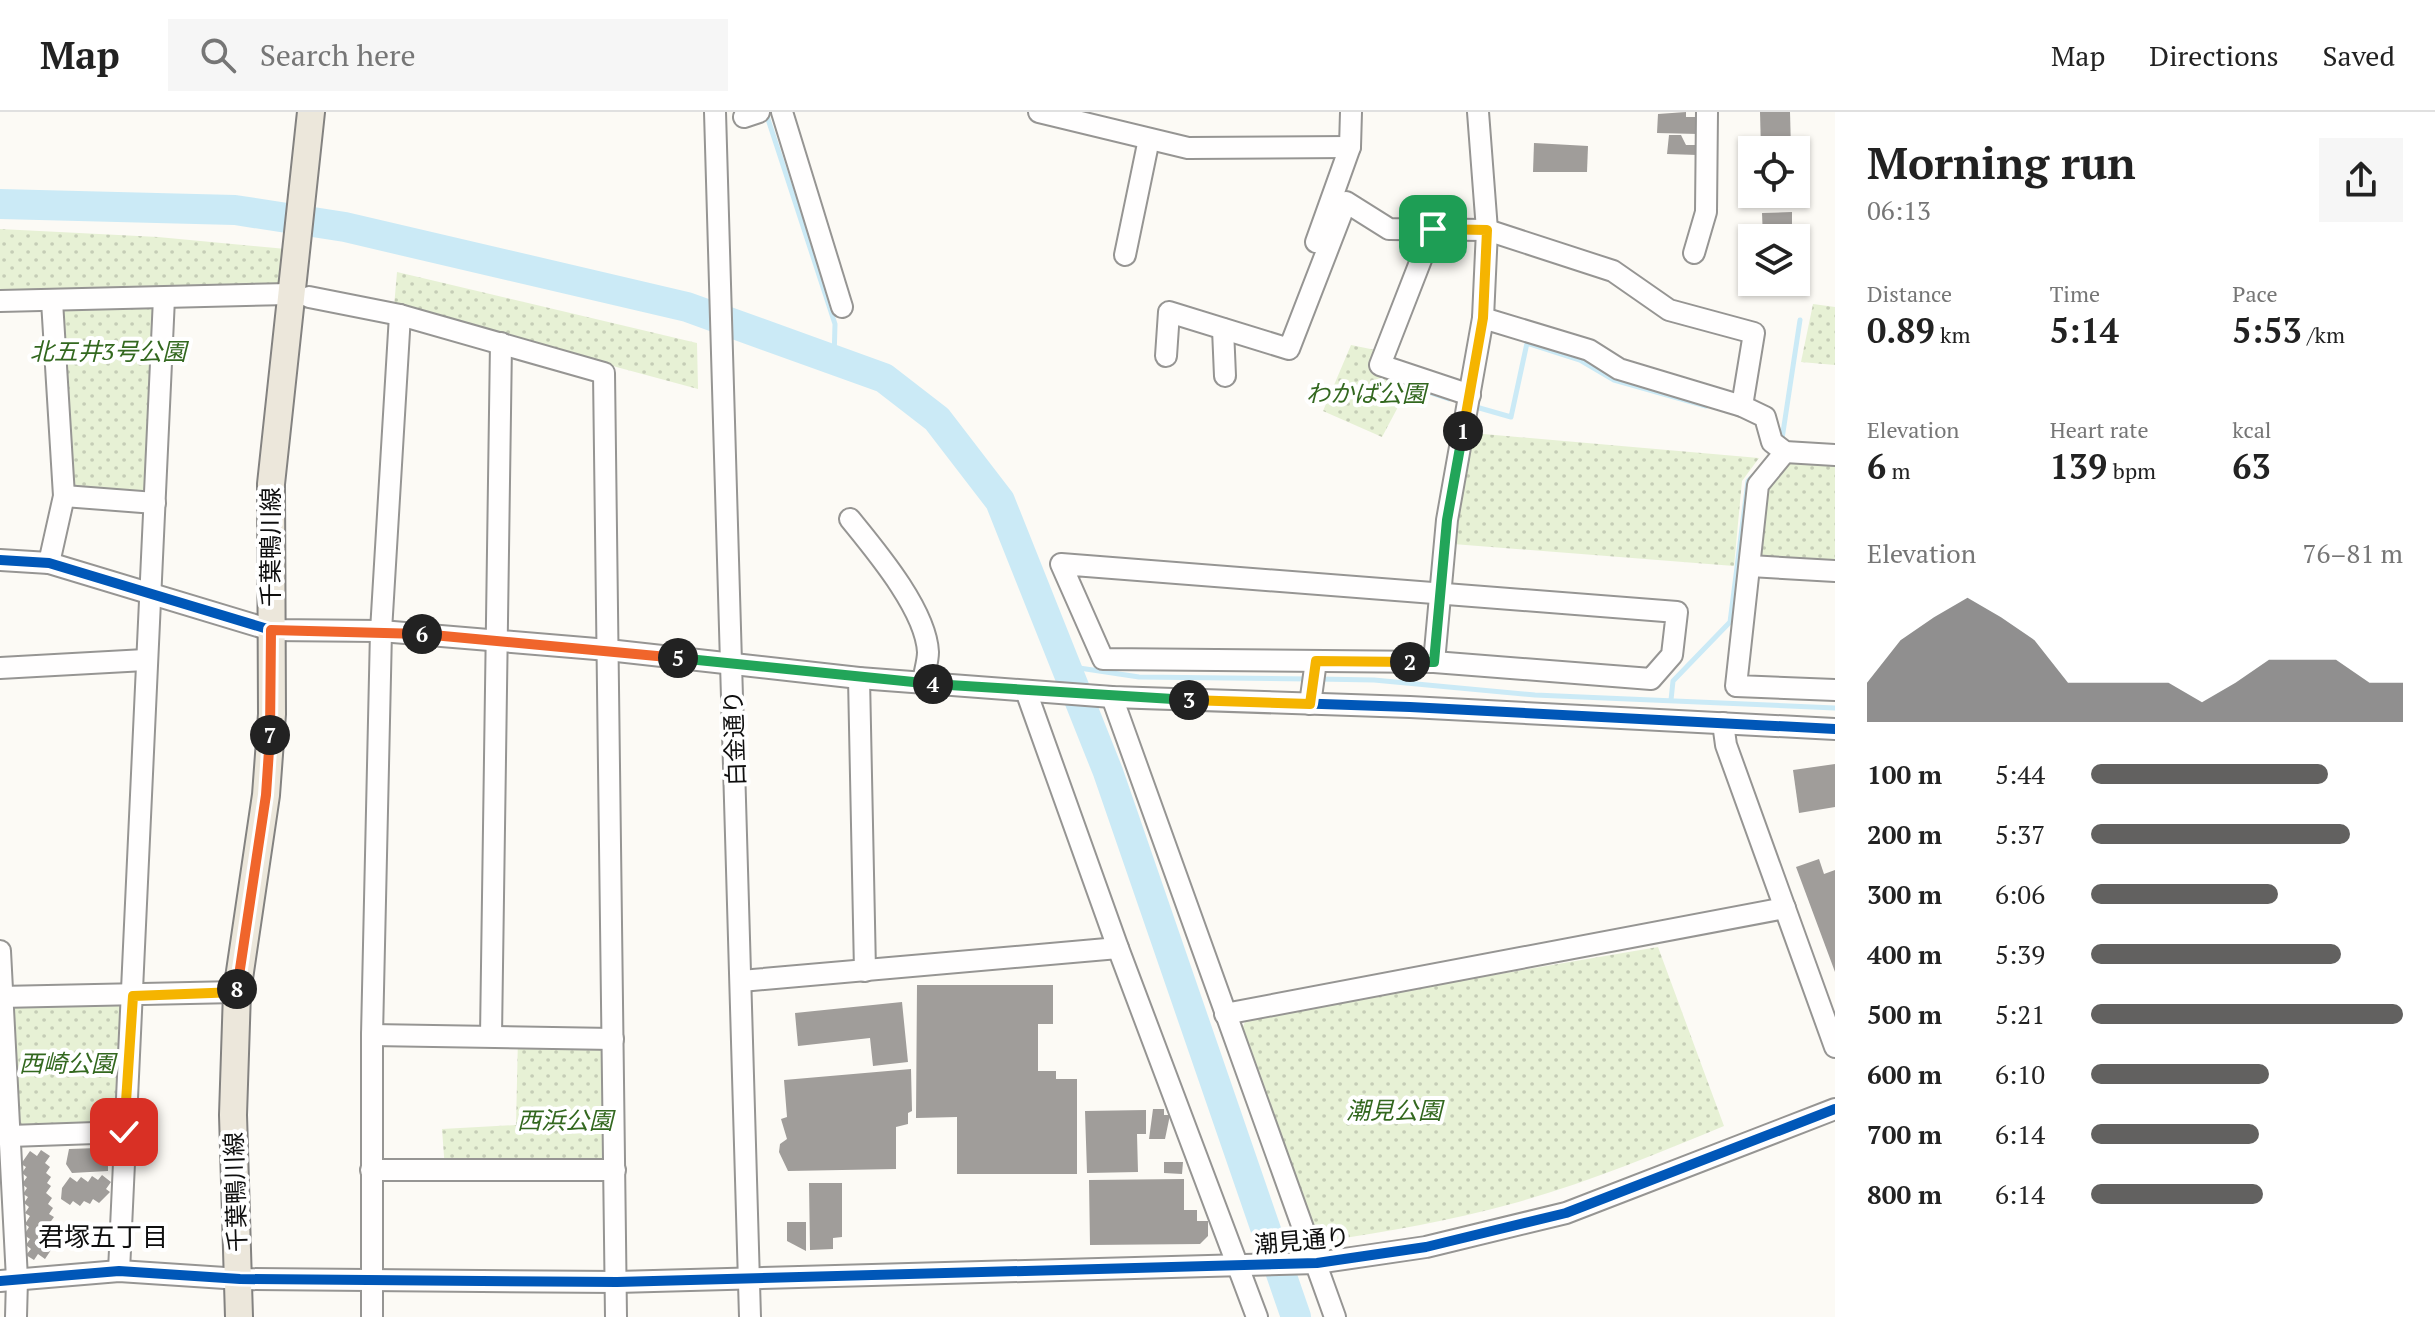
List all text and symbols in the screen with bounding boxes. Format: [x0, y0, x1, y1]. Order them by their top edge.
search box [168, 19, 728, 91]
text: Map [40, 30, 120, 80]
icon: search [196, 33, 240, 77]
text: Search here [260, 35, 416, 75]
text: Map [2051, 37, 2105, 74]
text: Directions [2149, 37, 2279, 74]
text: Saved [2323, 37, 2395, 74]
text: Morning run [1867, 133, 2136, 192]
map controls [1738, 136, 1810, 296]
button: locate [1738, 136, 1810, 208]
button: share [2319, 138, 2403, 222]
text: 06:13 [1867, 193, 1931, 227]
pin [1399, 195, 1467, 263]
icon: arrive [1411, 207, 1455, 251]
button: layers [1738, 224, 1810, 296]
text: Distance [1867, 279, 1952, 308]
text: Time [2050, 279, 2100, 308]
text: Pace [2232, 279, 2277, 308]
text: 0.89 [1867, 308, 1935, 353]
text: 5:14 [2050, 308, 2119, 353]
text: 5:53 [2232, 308, 2302, 353]
text: km [1935, 320, 1970, 349]
text: /km [2302, 320, 2345, 349]
park label: 北五井3号公園 [30, 335, 189, 367]
park label: わかば公園 [1306, 377, 1429, 409]
pin: 1 [1443, 411, 1483, 451]
text: Elevation [1867, 415, 1959, 444]
text: Heart rate [2050, 415, 2149, 444]
text: kcal [2232, 415, 2271, 444]
text: 1 [1457, 416, 1469, 445]
text: 6 [1867, 444, 1886, 489]
text: 139 [2050, 444, 2107, 489]
text: 63 [2232, 444, 2271, 489]
text: m [1886, 456, 1911, 485]
text: bpm [2107, 456, 2156, 485]
street label: 千葉鴨川線 [254, 487, 286, 607]
text: Elevation [1867, 536, 1976, 570]
text: 76–81 m [2303, 536, 2403, 570]
pin: 6 [402, 614, 442, 654]
text: 6 [416, 619, 428, 648]
pin: 5 [658, 638, 698, 678]
pin: 2 [1390, 642, 1430, 682]
text: 5 [672, 643, 684, 672]
text: 2 [1404, 647, 1416, 676]
pin: 4 [913, 664, 953, 704]
text: 4 [927, 669, 939, 698]
pin: 3 [1169, 680, 1209, 720]
text: 3 [1183, 685, 1195, 714]
street label: 白金通り [716, 690, 752, 787]
pin: 7 [250, 715, 290, 755]
text: 7 [264, 720, 276, 749]
text: 100 m [1867, 757, 1942, 791]
text: 5:44 [1995, 757, 2045, 791]
text: 200 m [1867, 817, 1942, 851]
text: 5:37 [1995, 817, 2045, 851]
text: 300 m [1867, 877, 1942, 911]
text: 6:06 [1995, 877, 2045, 911]
text: 400 m [1867, 937, 1942, 971]
text: 5:39 [1995, 937, 2045, 971]
pin: 8 [217, 969, 257, 1009]
text: 8 [231, 974, 243, 1003]
text: 500 m [1867, 997, 1942, 1031]
text: 5:21 [1995, 997, 2045, 1031]
park label: 西崎公園 [19, 1047, 118, 1079]
text: 600 m [1867, 1057, 1942, 1091]
text: 6:10 [1995, 1057, 2045, 1091]
park label: 潮見公園 [1346, 1094, 1445, 1126]
pin [90, 1098, 158, 1166]
park label: 西浜公園 [517, 1104, 616, 1136]
icon: check [102, 1110, 146, 1154]
text: 700 m [1867, 1117, 1942, 1151]
text: 6:14 [1995, 1117, 2045, 1151]
street label: 千葉鴨川線 [217, 1132, 253, 1253]
text: 800 m [1867, 1177, 1942, 1211]
text: 6:14 [1995, 1177, 2045, 1211]
district label: 君塚五丁目 [38, 1219, 168, 1253]
street label: 潮見通り [1253, 1220, 1351, 1260]

